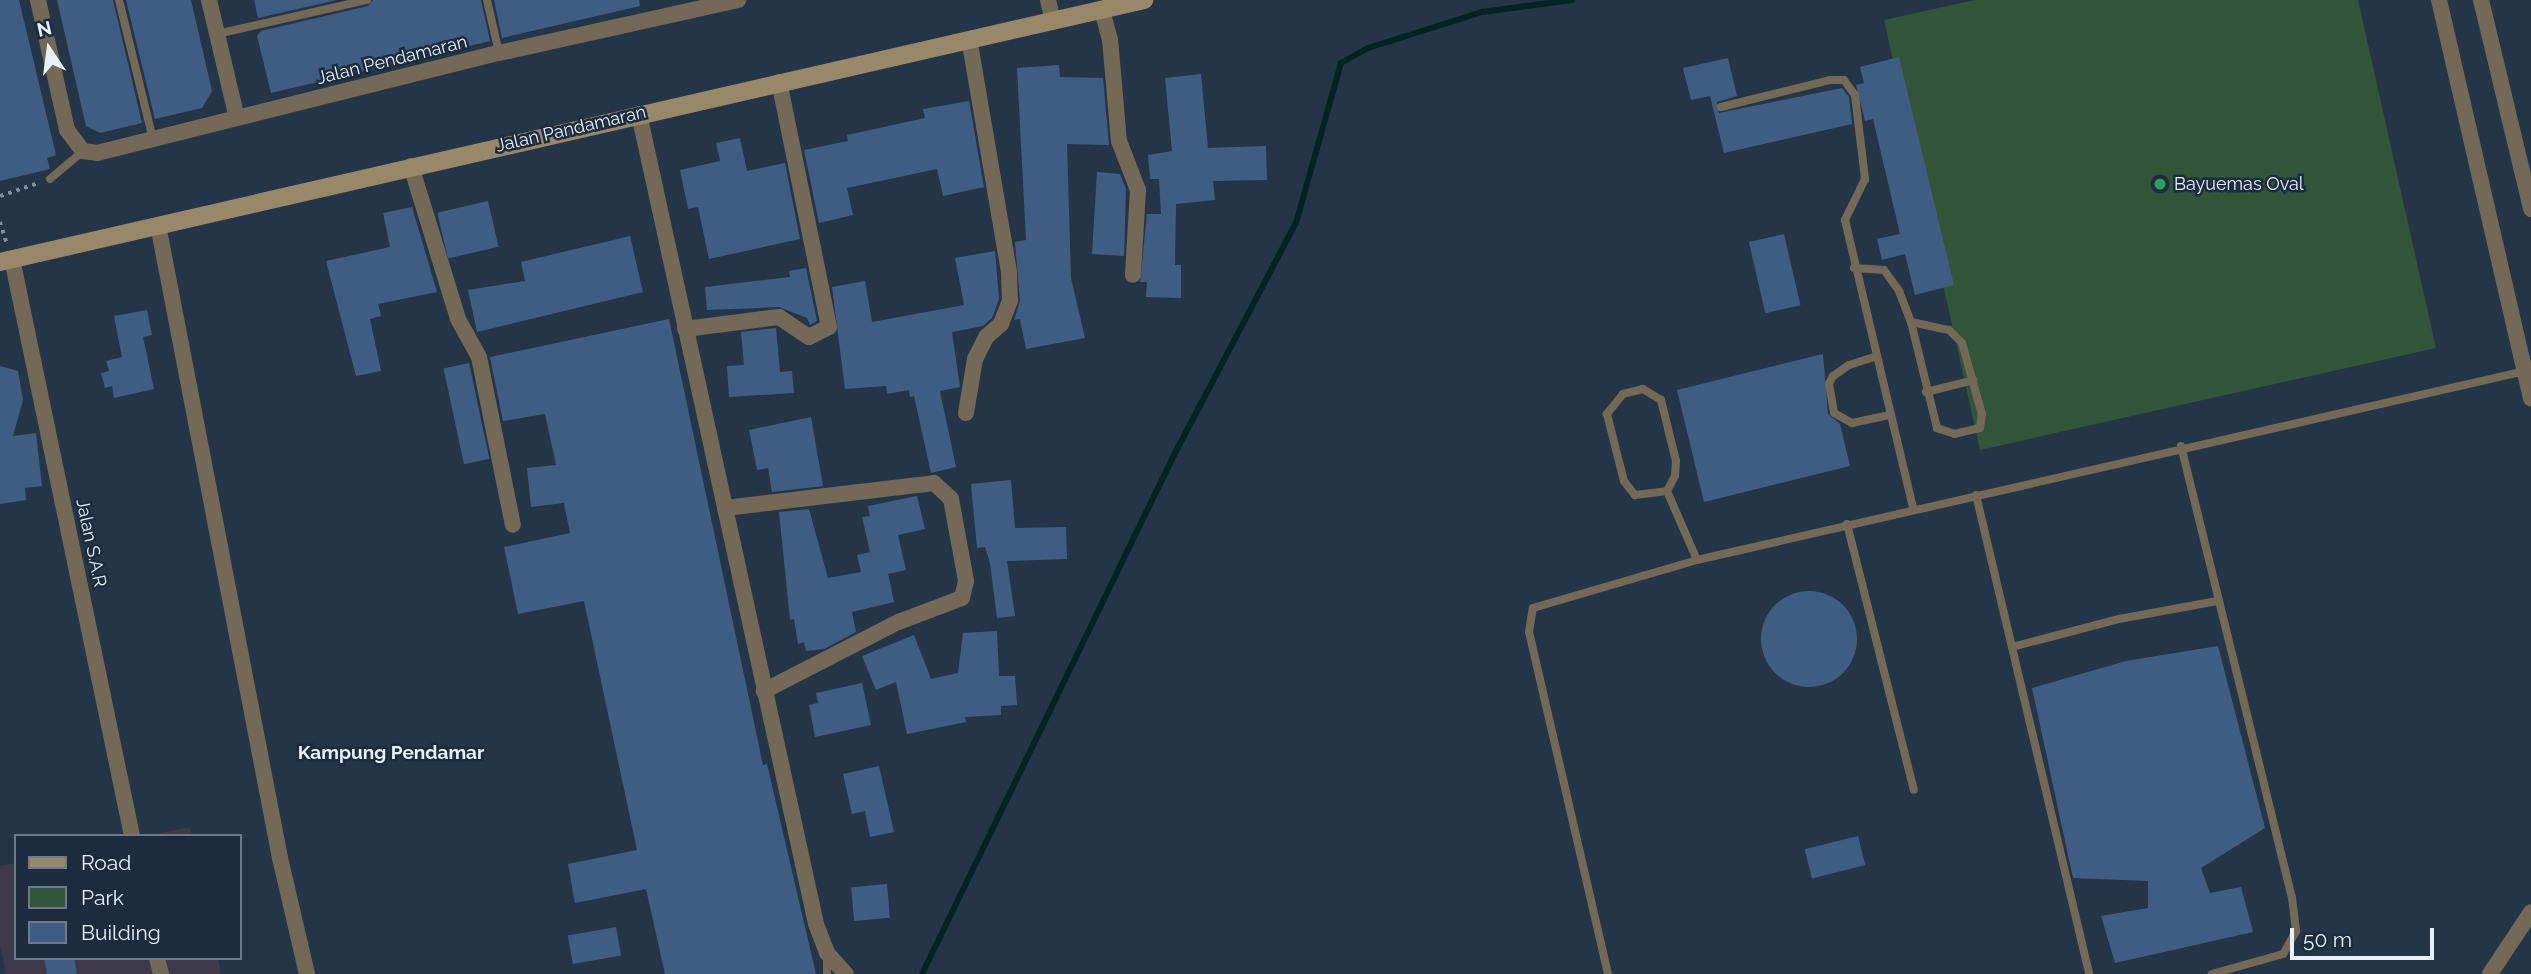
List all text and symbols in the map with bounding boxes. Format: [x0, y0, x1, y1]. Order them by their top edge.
north arrow [14, 14, 84, 84]
text: N [35, 16, 54, 41]
street label: Jalan Pendamaran [315, 31, 469, 89]
street label: Jalan Pandamaran [494, 101, 648, 157]
place label: Bayuemas Oval [2174, 173, 2304, 195]
marker: Bayuemas Oval [2152, 176, 2168, 192]
street label: Jalan S.A.R [71, 497, 111, 589]
district label: Kampung Pendamar [298, 742, 484, 764]
legend [14, 834, 242, 960]
text: Road [81, 850, 131, 875]
text: Park [81, 885, 124, 910]
scale bar [2293, 914, 2436, 958]
text: Building [81, 920, 161, 945]
text: 50 m [2303, 927, 2352, 952]

